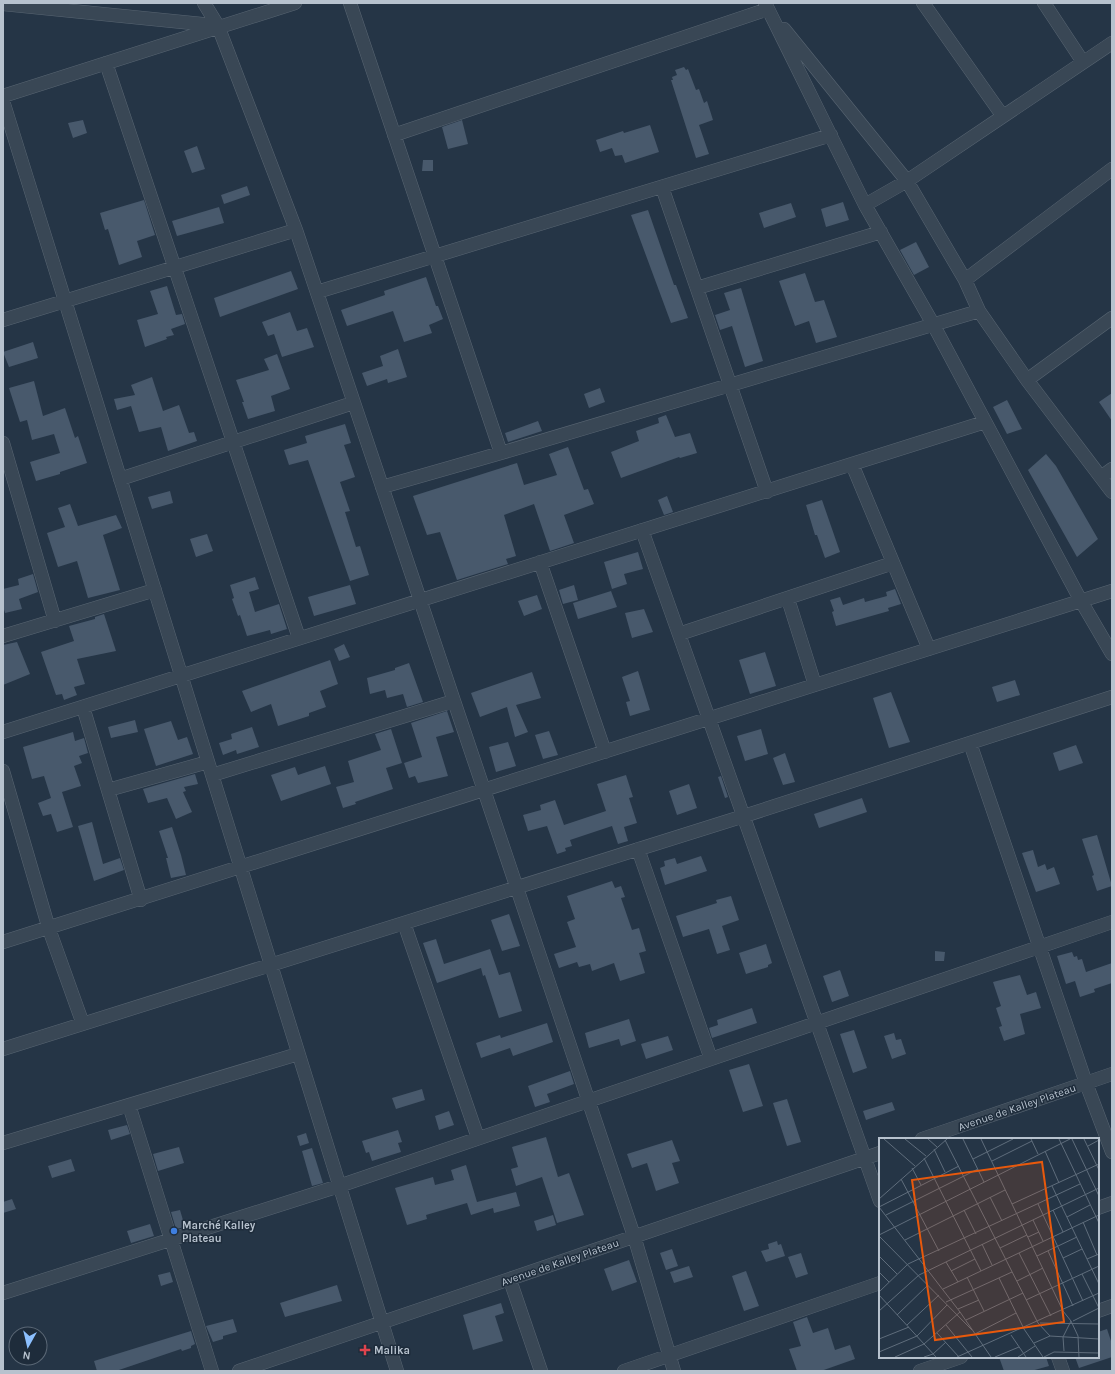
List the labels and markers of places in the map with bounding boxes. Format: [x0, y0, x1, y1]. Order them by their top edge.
place label: Marché Kalley Plateau [182, 1219, 256, 1245]
marker: Marché Kalley Plateau [169, 1226, 179, 1236]
marker: Malika [359, 1344, 371, 1356]
place label: Malika [374, 1344, 410, 1357]

